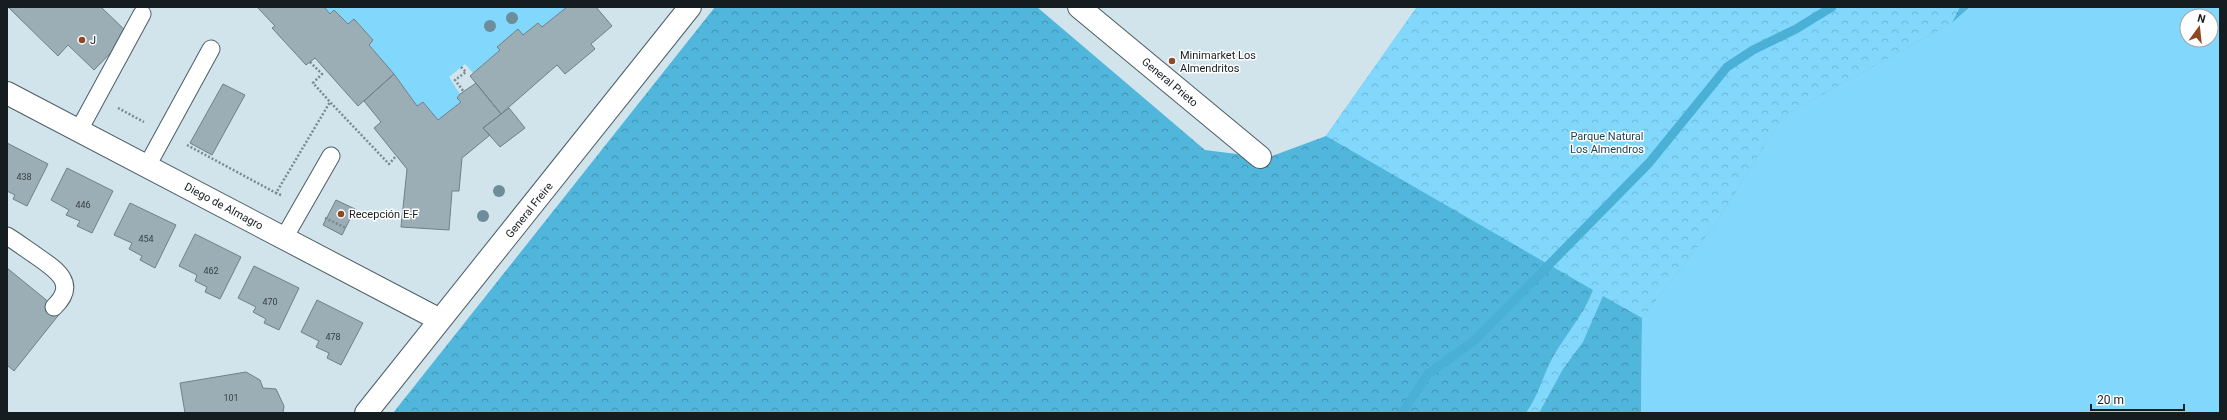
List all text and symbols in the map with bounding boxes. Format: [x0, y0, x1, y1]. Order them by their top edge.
north arrow [2179, 8, 2219, 48]
text: N [2196, 12, 2207, 26]
place label: J [90, 34, 96, 47]
marker: J [77, 35, 87, 45]
place label: Minimarket Los Almendritos [1180, 49, 1256, 75]
street label: General Prieto [1139, 55, 1200, 110]
marker: Minimarket Los Almendritos [1167, 56, 1177, 66]
park label: Parque Natural Los Almendros [1570, 130, 1644, 156]
house number: 438 [16, 172, 32, 182]
street label: Diego de Almagro [182, 180, 265, 233]
street label: General Freire [503, 180, 556, 241]
house number: 446 [75, 200, 91, 210]
place label: Recepción E-F [349, 208, 418, 221]
marker: Recepción E-F [336, 209, 346, 219]
house number: 454 [138, 234, 154, 244]
house number: 462 [203, 266, 219, 276]
house number: 470 [262, 297, 278, 307]
house number: 478 [325, 332, 341, 342]
scale bar [2091, 386, 2184, 412]
house number: 101 [223, 393, 239, 403]
text: 20 m [2097, 393, 2124, 407]

